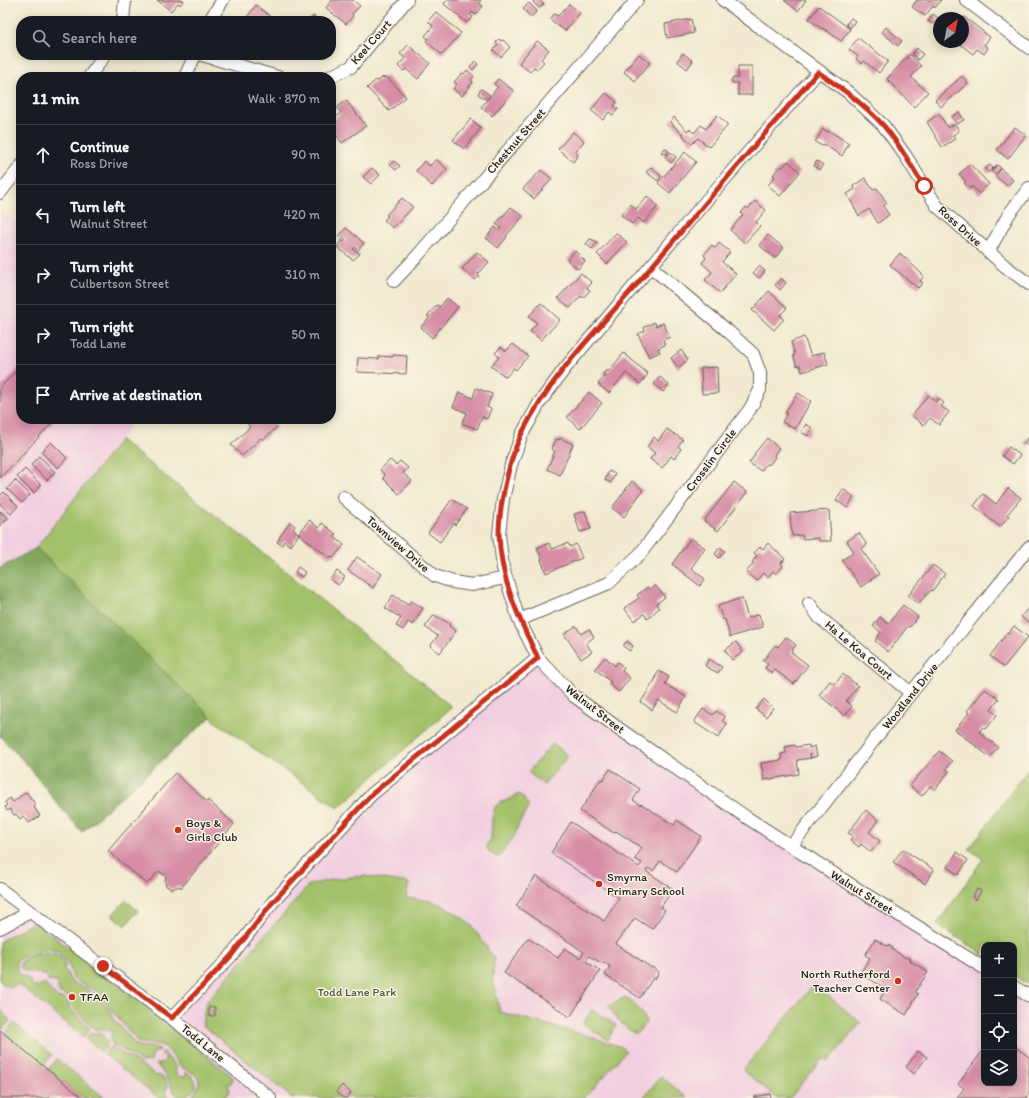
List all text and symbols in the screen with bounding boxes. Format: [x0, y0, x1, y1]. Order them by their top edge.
north arrow [933, 12, 969, 48]
search box [16, 16, 336, 60]
street label: Keel Court [348, 16, 395, 67]
icon: search [30, 27, 52, 49]
text: Search here [62, 29, 137, 47]
text: 11 min [32, 88, 79, 108]
text: Walk · 870 m [248, 91, 320, 106]
street label: Chestnut Street [484, 105, 549, 177]
text: Continue [70, 138, 129, 156]
icon: ahead [32, 144, 54, 166]
text: 90 m [291, 147, 320, 162]
text: Ross Drive [70, 156, 128, 171]
route start [915, 177, 933, 195]
text: Turn left [70, 198, 125, 216]
street label: Ross Drive [935, 203, 985, 249]
icon: left [32, 204, 54, 226]
text: 420 m [283, 207, 320, 222]
text: Walnut Street [70, 216, 147, 231]
text: Turn right [70, 258, 134, 276]
icon: right [32, 264, 54, 286]
text: 310 m [285, 267, 320, 282]
text: Culbertson Street [70, 276, 169, 291]
text: Turn right [70, 318, 134, 336]
icon: right [32, 324, 54, 346]
text: 50 m [291, 327, 320, 342]
text: Todd Lane [70, 336, 126, 351]
icon: arrive [32, 384, 54, 406]
text: Arrive at destination [70, 386, 202, 404]
street label: Crosslin Circle [683, 426, 739, 494]
street label: Townview Drive [364, 513, 432, 575]
street label: Ha Le Koa Court [822, 618, 896, 683]
street label: Woodland Drive [879, 660, 941, 732]
street label: Walnut Street [563, 681, 628, 737]
place label: Boys & Girls Club [186, 816, 238, 844]
marker: Boys & Girls Club [173, 825, 183, 835]
street label: Walnut Street [828, 867, 896, 917]
place label: Smyrna Primary School [607, 870, 685, 898]
marker: Smyrna Primary School [594, 879, 604, 889]
map controls [981, 942, 1017, 1086]
button: + [981, 942, 1017, 978]
route end [94, 957, 112, 975]
place label: North Rutherford Teacher Center [801, 967, 890, 995]
marker: North Rutherford Teacher Center [893, 976, 903, 986]
button: − [981, 978, 1017, 1014]
park label: Todd Lane Park [318, 985, 396, 999]
place label: TFAA [80, 990, 109, 1004]
marker: TFAA [67, 992, 77, 1002]
button: locate [981, 1014, 1017, 1050]
street label: Todd Lane [178, 1021, 228, 1065]
button: layers [981, 1050, 1017, 1086]

